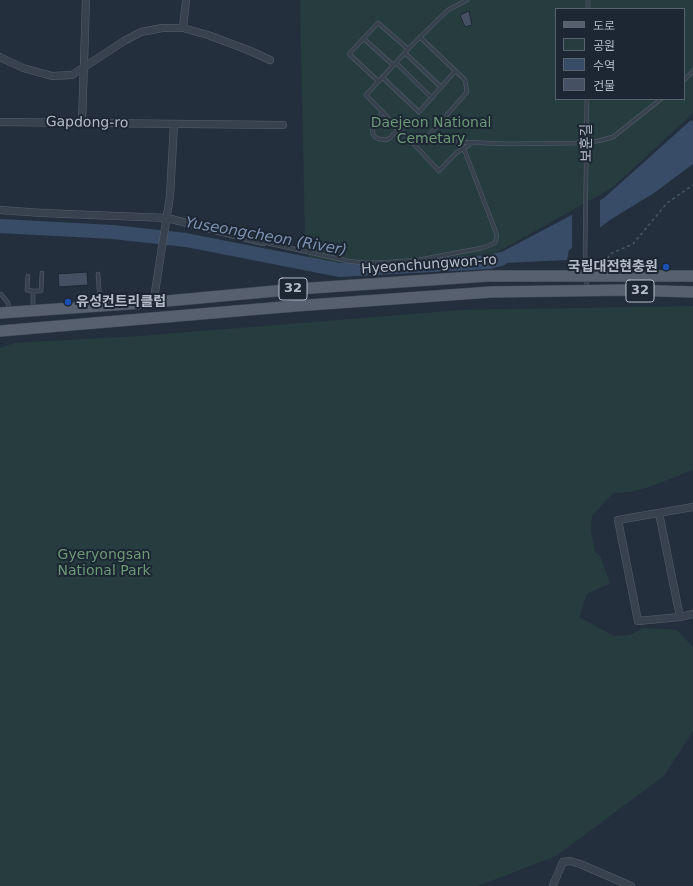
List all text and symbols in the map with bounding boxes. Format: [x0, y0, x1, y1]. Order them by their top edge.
legend [555, 8, 685, 100]
text: 도로 [593, 19, 615, 33]
text: 공원 [593, 39, 615, 53]
text: 수역 [593, 59, 615, 73]
text: 건물 [593, 79, 615, 93]
street label: Gapdong-ro [46, 114, 128, 132]
park label: Daejeon National Cemetary [371, 115, 491, 148]
street label: 보훈길 [579, 124, 595, 162]
water label: Yuseongcheon (River) [184, 214, 348, 260]
street label: Hyeonchungwon-ro [361, 252, 497, 278]
place label: 국립대전현충원 [568, 259, 658, 275]
marker: 국립대전현충원 [661, 262, 671, 272]
road number: 32 [279, 278, 307, 300]
road number: 32 [626, 280, 654, 302]
place label: 유성컨트리클럽 [76, 294, 166, 310]
marker: 유성컨트리클럽 [63, 297, 73, 307]
park label: Gyeryongsan National Park [57, 547, 151, 580]

